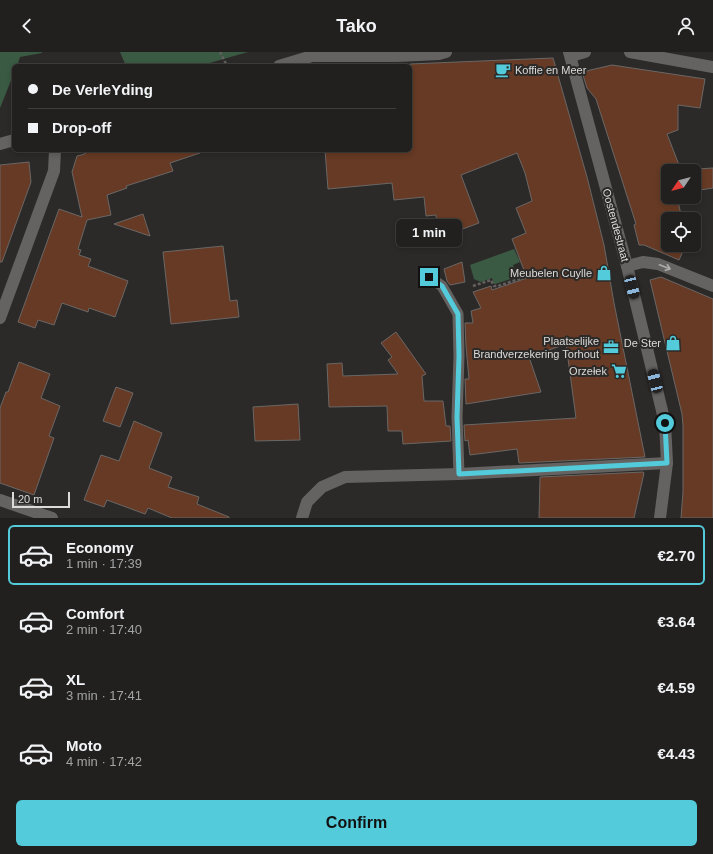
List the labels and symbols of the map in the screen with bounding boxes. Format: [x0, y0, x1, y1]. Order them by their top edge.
cafe icon: Koffie en Meer [494, 61, 512, 79]
place label: Koffie en Meer [515, 64, 587, 76]
north arrow [661, 164, 701, 204]
street label: Oostendestraat [600, 187, 632, 263]
callout: 1 min [396, 219, 462, 247]
one-way arrow [658, 263, 670, 271]
shop icon: Meubelen Cuylle [595, 264, 613, 282]
place label: Meubelen Cuylle [510, 267, 592, 279]
route end [420, 268, 438, 286]
car [623, 274, 641, 300]
shop icon: De Ster [664, 334, 682, 352]
place label: Plaatselijke Brandverzekering Torhout [473, 335, 599, 360]
place label: De Ster [624, 337, 661, 349]
office icon: Plaatselijke Brandverzekering Torhout [602, 338, 620, 356]
supermarket icon: Orzełek [610, 362, 628, 380]
place label: Orzełek [569, 365, 607, 377]
car [646, 368, 664, 394]
route start [656, 414, 674, 432]
scale bar [12, 490, 70, 509]

